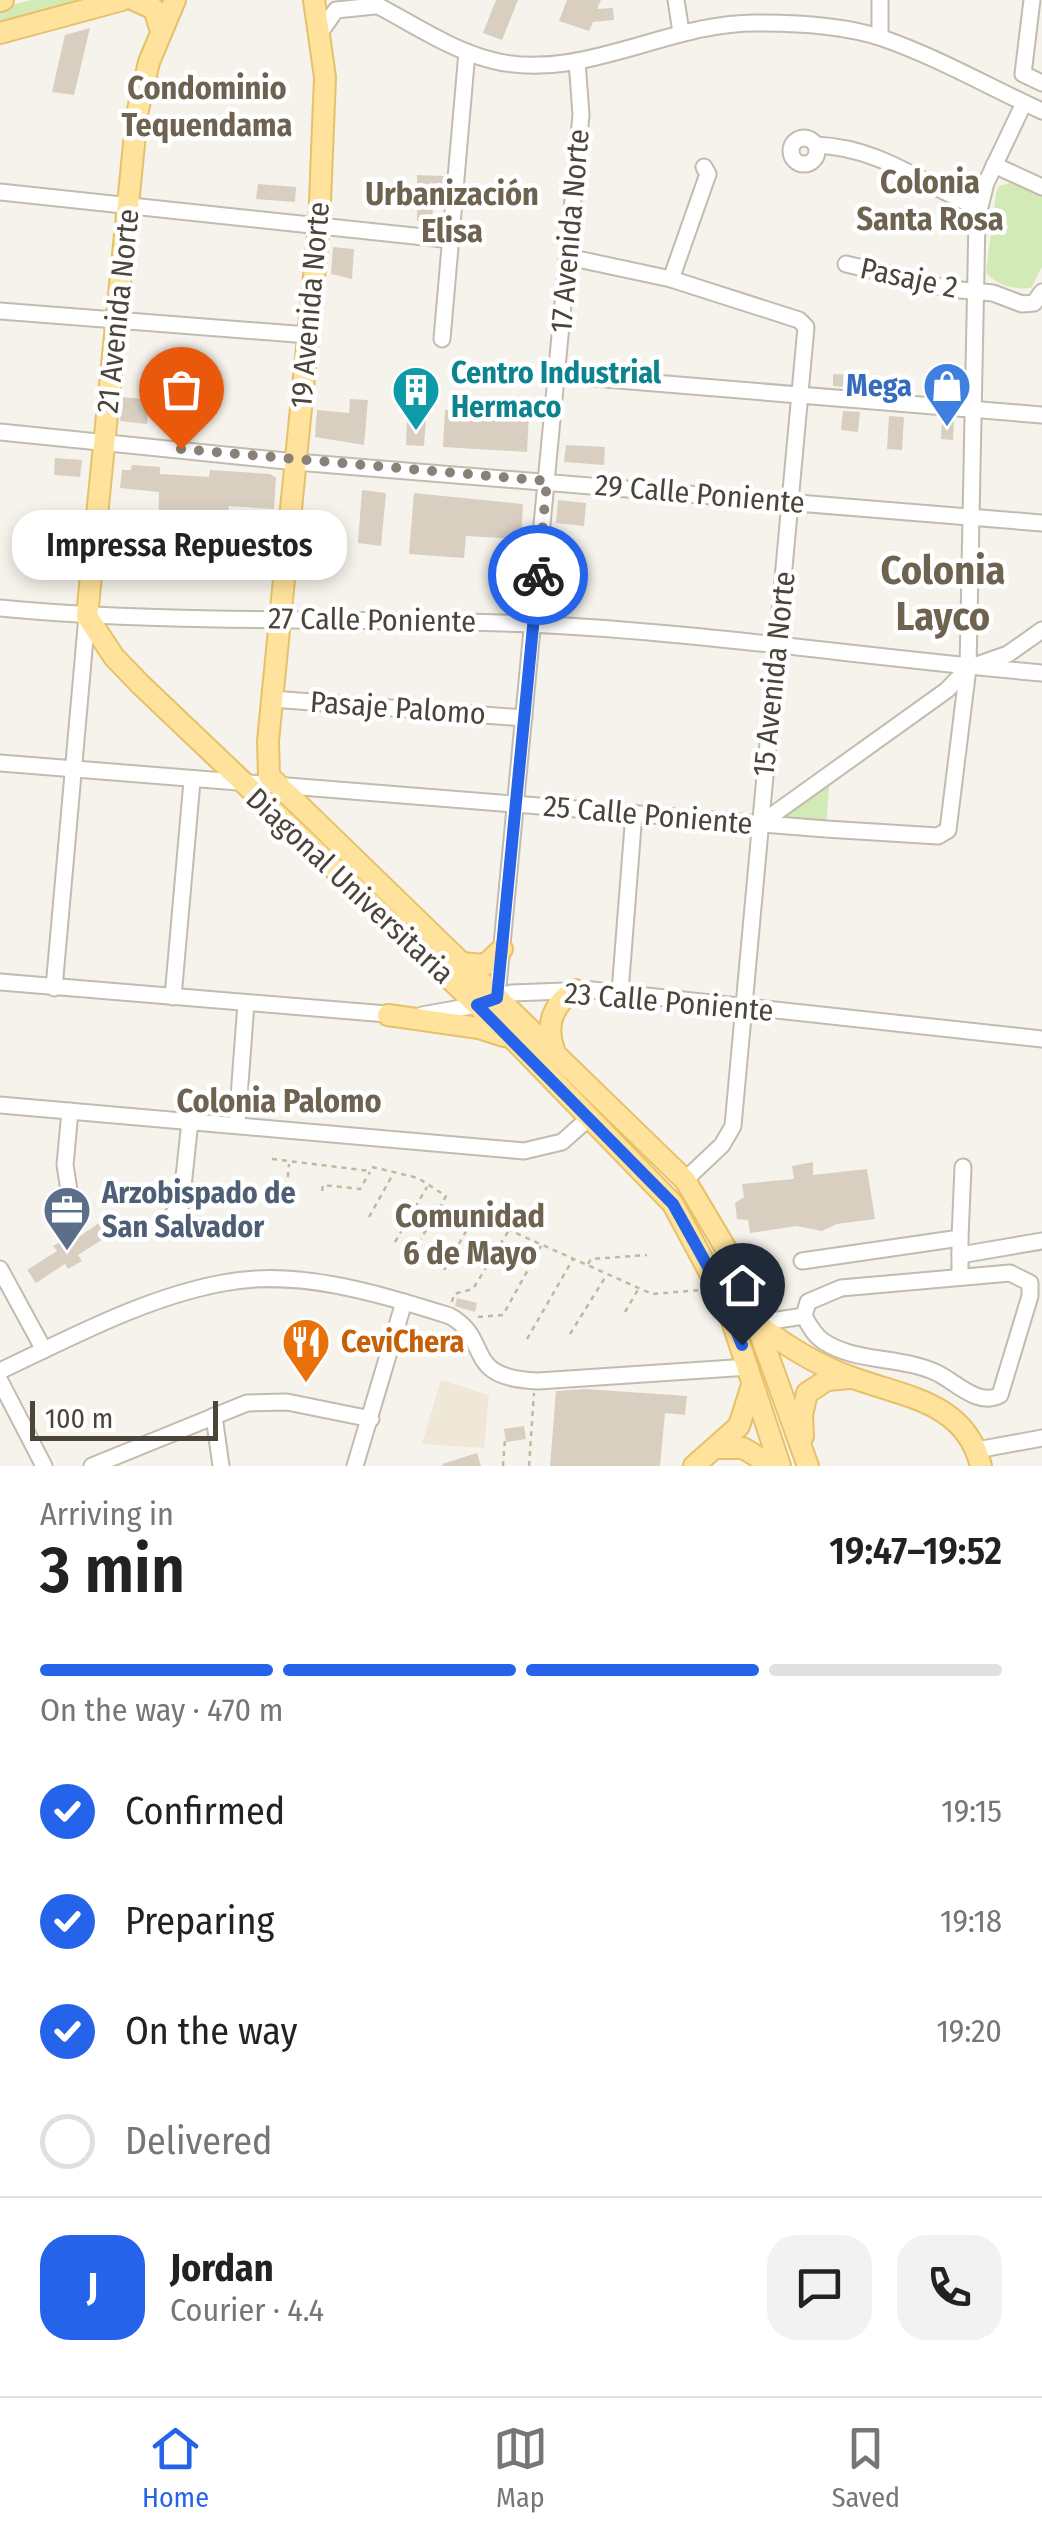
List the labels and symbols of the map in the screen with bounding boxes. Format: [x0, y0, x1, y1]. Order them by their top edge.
district label: Condominio Tequendama [122, 69, 293, 144]
street label: 17 Avenida Norte [543, 128, 597, 334]
district label: Colonia Santa Rosa [856, 163, 1004, 238]
district label: Urbanización Elisa [365, 175, 539, 250]
street label: 19 Avenida Norte [283, 200, 337, 410]
street label: 21 Avenida Norte [89, 207, 147, 415]
street label: Pasaje 2 [857, 250, 961, 306]
pin [139, 347, 224, 450]
place label: Centro Industrial Hermaco [451, 355, 662, 425]
shop icon: Mega [921, 360, 973, 428]
building icon: Centro Industrial Hermaco [390, 364, 442, 432]
place label: Mega [846, 368, 912, 404]
street label: 29 Calle Poniente [594, 467, 806, 521]
callout: Impressa Repuestos [14, 509, 348, 579]
courier [488, 525, 588, 625]
district label: Colonia Layco [881, 547, 1005, 641]
street label: 15 Avenida Norte [745, 570, 803, 778]
street label: 27 Calle Poniente [268, 600, 476, 640]
street label: Pasaje Palomo [309, 684, 487, 732]
street label: Diagonal Universitaria [239, 781, 461, 991]
street label: 25 Calle Poniente [542, 788, 754, 842]
street label: 23 Calle Poniente [563, 975, 775, 1029]
district label: Colonia Palomo [176, 1082, 382, 1120]
place label: Arzobispado de San Salvador [101, 1175, 296, 1245]
office icon: Arzobispado de San Salvador [41, 1184, 93, 1252]
district label: Comunidad 6 de Mayo [395, 1197, 545, 1272]
pin [700, 1243, 785, 1346]
restaurant icon: CeviChera [280, 1316, 332, 1384]
place label: CeviChera [341, 1324, 464, 1360]
scale bar [30, 1396, 218, 1440]

